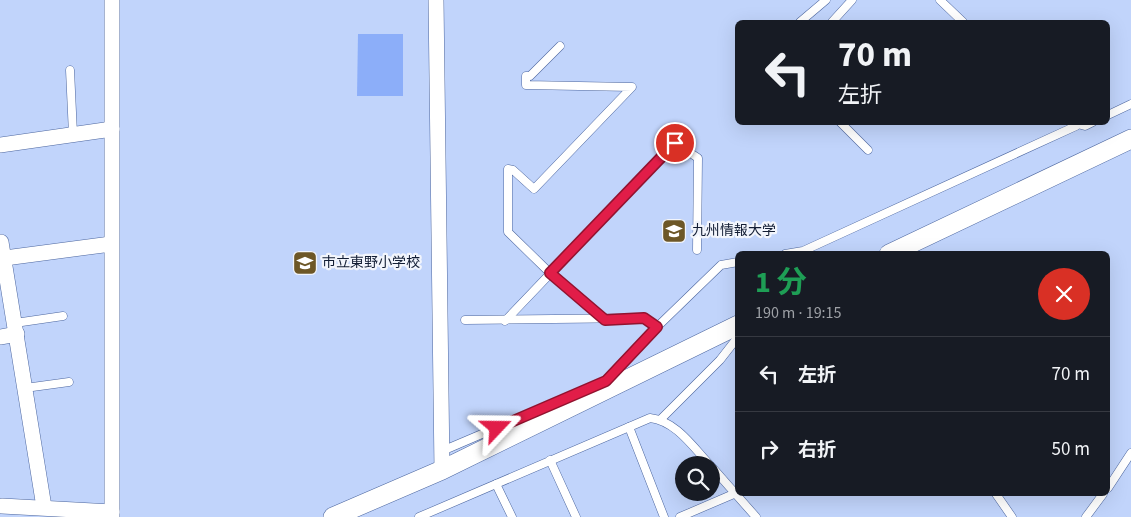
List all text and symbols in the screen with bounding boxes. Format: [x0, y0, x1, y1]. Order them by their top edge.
text: 70 m [838, 30, 912, 80]
icon: left [755, 40, 820, 105]
text: 左折 [838, 79, 882, 111]
pin [654, 122, 696, 164]
icon: arrive [661, 129, 689, 157]
school or university icon: 九州情報大学 [661, 218, 687, 244]
place label: 九州情報大学 [692, 221, 776, 241]
school or university icon: 市立東野小学校 [292, 250, 318, 276]
place label: 市立東野小学校 [322, 253, 420, 273]
text: 1 分 [755, 261, 807, 304]
button: close [1038, 268, 1090, 320]
text: 190 m · 19:15 [755, 302, 842, 324]
icon: left [755, 360, 783, 388]
text: 70 m [1052, 361, 1090, 388]
text: 左折 [798, 362, 836, 389]
position arrow [470, 401, 522, 453]
icon: right [755, 435, 783, 463]
text: 50 m [1052, 436, 1090, 463]
text: 右折 [798, 437, 836, 464]
map controls [675, 456, 720, 501]
button: search [675, 456, 720, 501]

